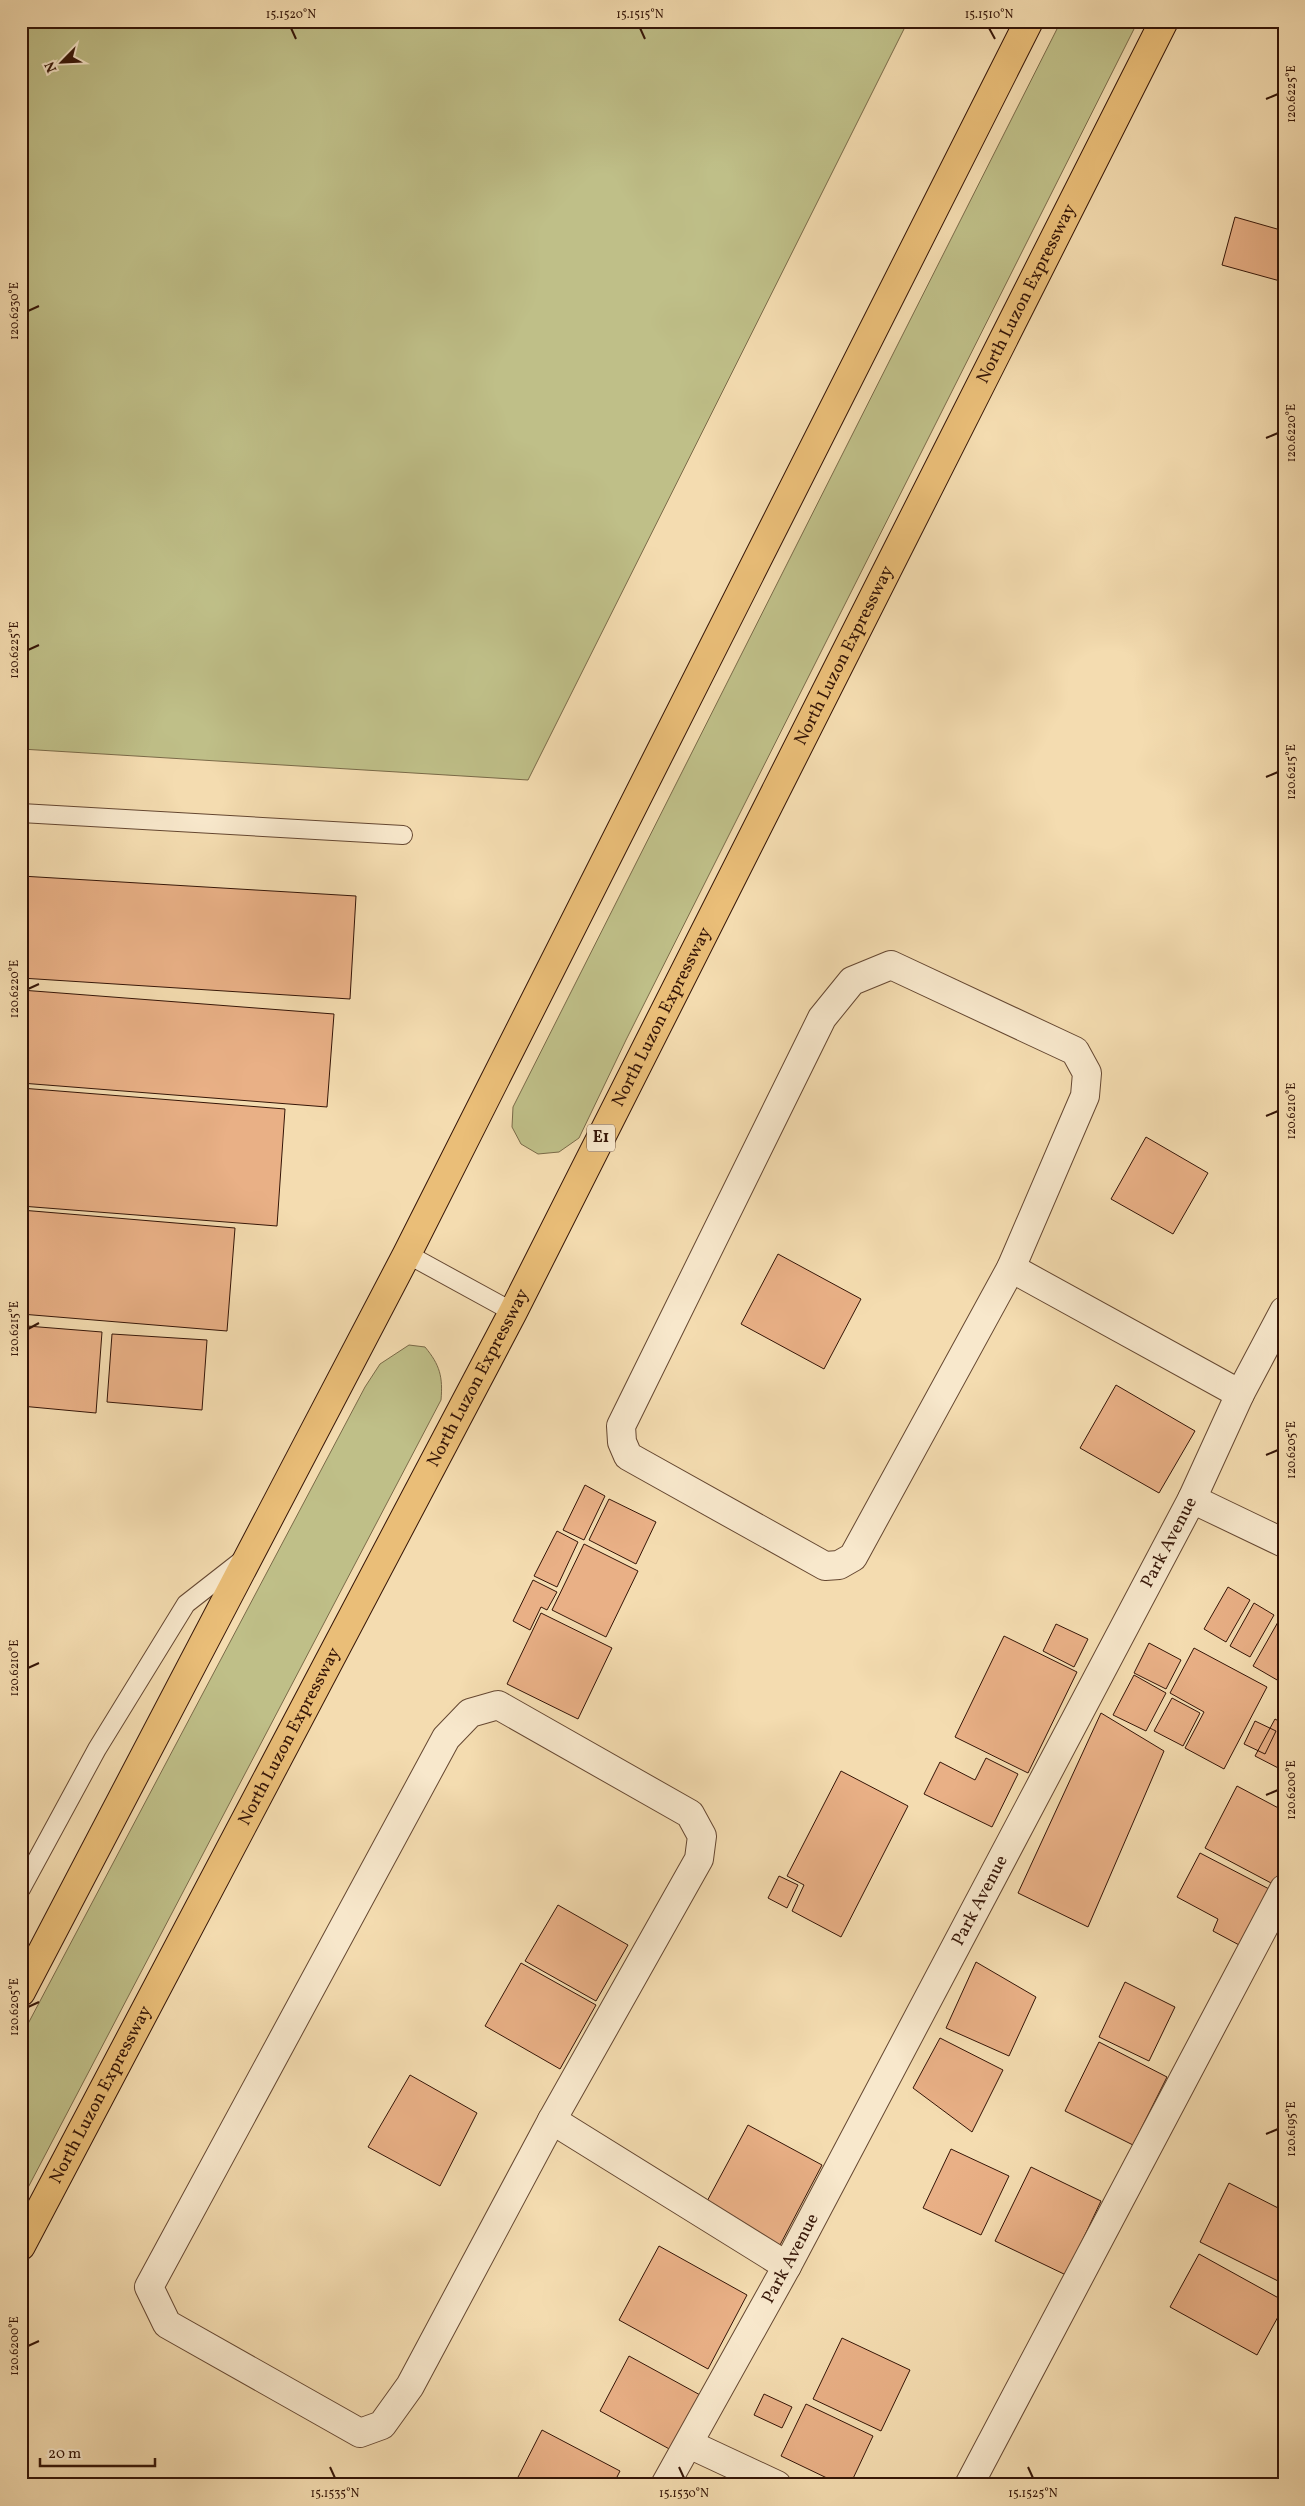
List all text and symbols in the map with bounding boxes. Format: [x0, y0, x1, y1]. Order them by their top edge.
text: 15.1520°N [266, 7, 316, 23]
text: 15.1515°N [616, 7, 664, 23]
text: 15.1510°N [965, 7, 1013, 23]
north arrow [38, 38, 88, 88]
text: N [41, 58, 62, 75]
text: 120.6225°E [1284, 65, 1300, 123]
street label: North Luzon Expressway [971, 199, 1082, 388]
text: 120.6230°E [7, 282, 23, 340]
text: 120.6220°E [1284, 404, 1300, 462]
street label: North Luzon Expressway [788, 561, 900, 750]
text: 120.6225°E [7, 621, 23, 679]
text: 120.6215°E [1284, 744, 1300, 800]
street label: North Luzon Expressway [606, 923, 718, 1111]
text: 120.6220°E [7, 960, 23, 1018]
text: 120.6210°E [1284, 1083, 1300, 1139]
road number: E1 [587, 1124, 615, 1152]
street label: North Luzon Expressway [421, 1284, 535, 1472]
text: 120.6215°E [7, 1301, 23, 1357]
text: 120.6205°E [1284, 1421, 1300, 1479]
street label: Park Avenue [1135, 1493, 1203, 1592]
text: 120.6210°E [7, 1640, 23, 1696]
street label: North Luzon Expressway [232, 1643, 347, 1830]
text: 120.6200°E [1284, 1760, 1300, 1820]
street label: Park Avenue [946, 1851, 1014, 1950]
text: 120.6205°E [7, 1978, 23, 2036]
street label: North Luzon Expressway [43, 2001, 158, 2188]
text: 120.6195°E [1284, 2101, 1300, 2157]
street label: Park Avenue [756, 2209, 825, 2308]
text: 120.6200°E [7, 2316, 23, 2376]
scale bar [40, 2436, 155, 2468]
text: 20 m [48, 2444, 81, 2465]
text: 15.1535°N [310, 2486, 360, 2502]
text: 15.1530°N [659, 2486, 709, 2502]
text: 15.1525°N [1008, 2486, 1058, 2502]

